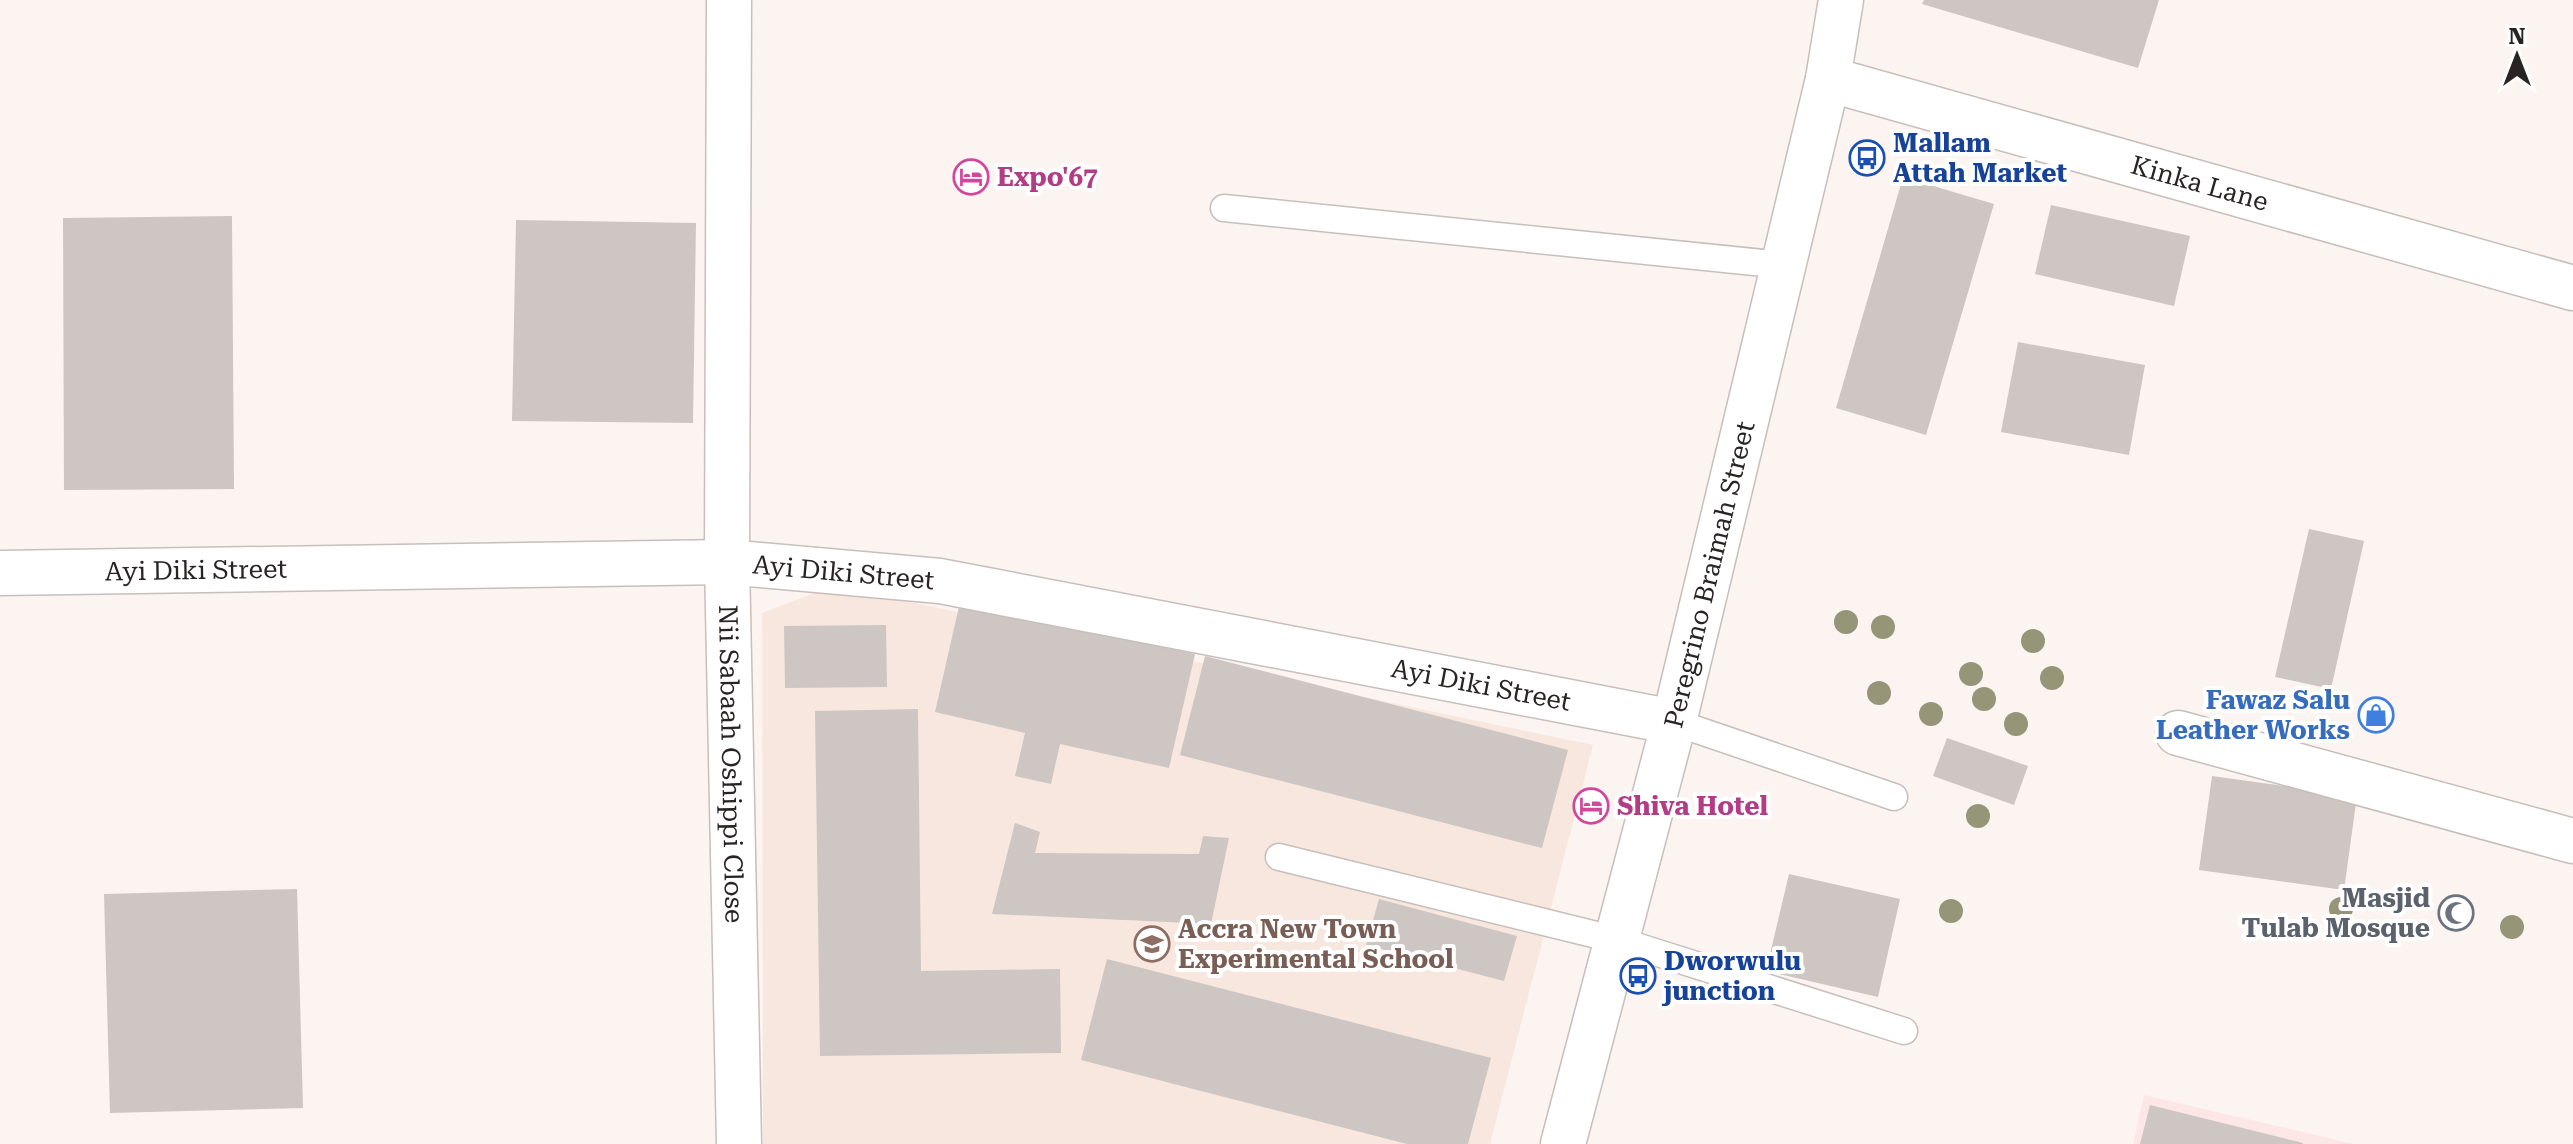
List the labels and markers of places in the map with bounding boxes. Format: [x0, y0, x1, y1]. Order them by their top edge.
place label: Mallam Attah Market [1893, 128, 2068, 188]
bus stop icon: Mallam Attah Market [1848, 139, 1886, 177]
hotel icon: Expo'67 [952, 158, 990, 196]
place label: Expo'67 [997, 162, 1098, 192]
place label: Fawaz Salu Leather Works [2156, 685, 2350, 745]
shop icon: Fawaz Salu Leather Works [2357, 696, 2395, 734]
hotel icon: Shiva Hotel [1572, 787, 1610, 825]
place label: Shiva Hotel [1617, 791, 1768, 821]
place label: Masjid Tulab Mosque [2242, 883, 2430, 943]
mosque icon: Masjid Tulab Mosque [2437, 894, 2475, 932]
place label: Accra New Town Experimental School [1178, 914, 1454, 974]
school or university icon: Accra New Town Experimental School [1133, 925, 1171, 963]
place label: Dworwulu junction [1661, 946, 1801, 1006]
bus stop icon: Dworwulu junction [1619, 957, 1657, 995]

